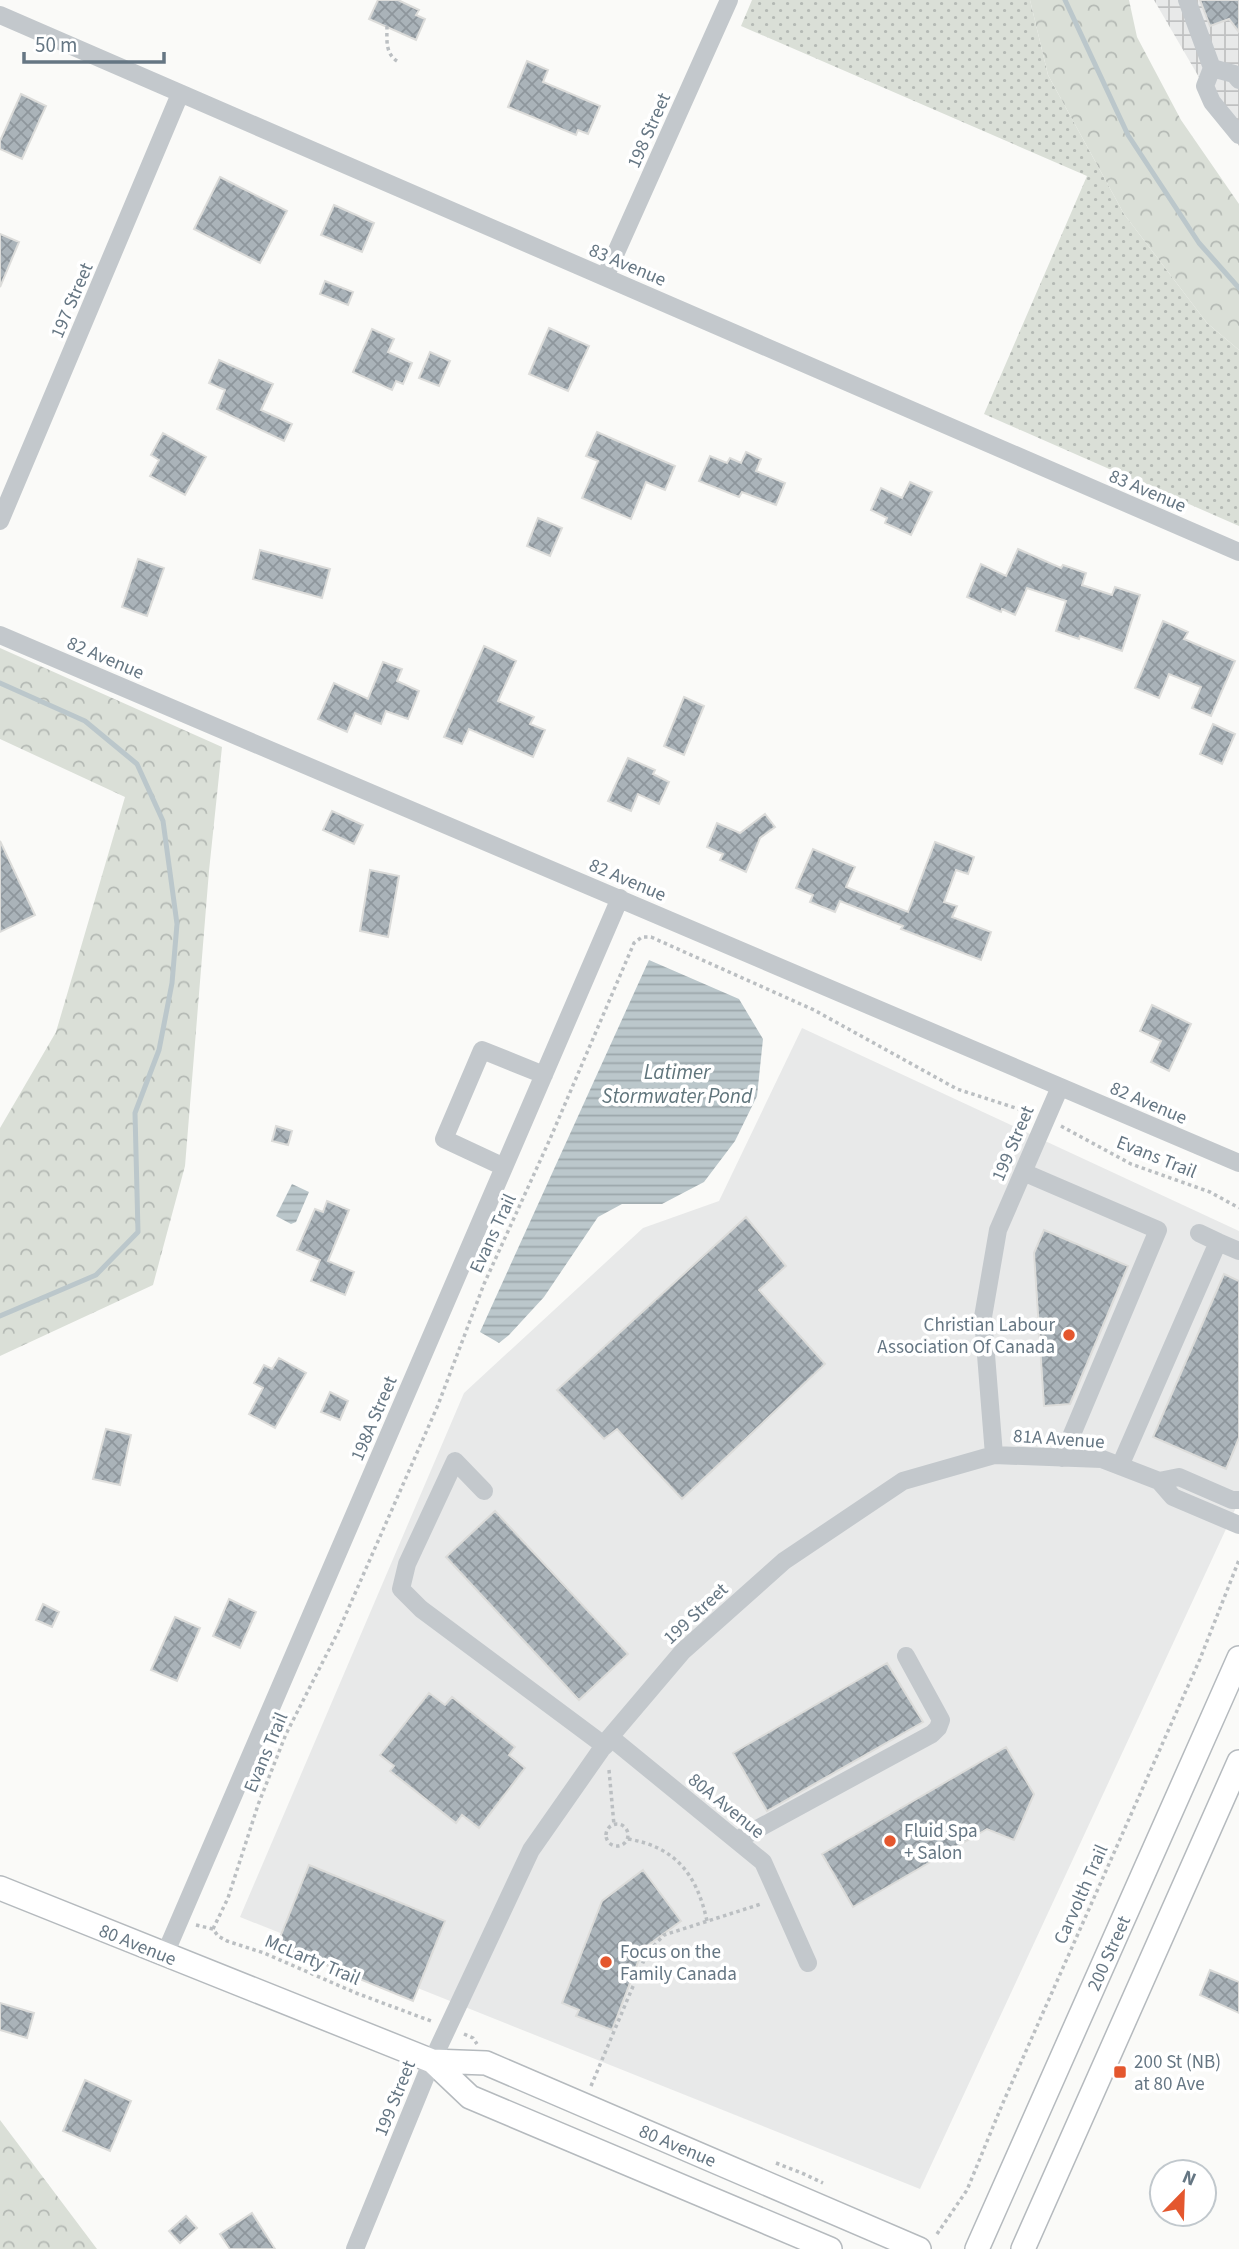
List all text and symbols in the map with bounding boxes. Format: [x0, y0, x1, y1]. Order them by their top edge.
scale bar [24, 21, 164, 65]
text: 50 m [35, 30, 77, 60]
street label: 198 Street [621, 88, 678, 173]
street label: 83 Avenue [585, 237, 670, 294]
street label: 197 Street [44, 258, 101, 343]
street label: 83 Avenue [1105, 463, 1190, 520]
street label: 82 Avenue [63, 630, 148, 687]
street label: 82 Avenue [585, 852, 670, 909]
water label: Latimer Stormwater Pond [602, 1057, 753, 1111]
street label: 82 Avenue [1106, 1075, 1191, 1132]
street label: 199 Street [985, 1101, 1042, 1186]
street label: Evans Trail [1112, 1129, 1201, 1186]
street label: Evans Trail [463, 1189, 524, 1278]
place label: Christian Labour Association Of Canada [877, 1312, 1055, 1361]
marker: Christian Labour Association Of Canada [1061, 1327, 1077, 1343]
street label: 198A Street [344, 1371, 405, 1465]
street label: 81A Avenue [1012, 1423, 1106, 1456]
street label: 199 Street [658, 1577, 735, 1651]
street label: Evans Trail [237, 1708, 295, 1797]
street label: 80A Avenue [682, 1767, 770, 1845]
place label: Fluid Spa + Salon [904, 1818, 978, 1867]
marker: Fluid Spa + Salon [882, 1833, 898, 1849]
street label: Carvolth Trail [1047, 1840, 1115, 1949]
street label: 200 Street [1081, 1911, 1138, 1996]
street label: 80 Avenue [95, 1918, 180, 1973]
street label: McLarty Trail [260, 1928, 365, 1993]
place label: Focus on the Family Canada [620, 1939, 737, 1988]
marker: Focus on the Family Canada [598, 1954, 614, 1970]
place label: 200 St (NB) at 80 Ave [1134, 2049, 1221, 2098]
street label: 199 Street [368, 2056, 423, 2141]
marker: 200 St (NB) at 80 Ave [1112, 2064, 1128, 2080]
street label: 80 Avenue [635, 2118, 720, 2175]
north arrow [1148, 2158, 1218, 2228]
text: N [1178, 2164, 1200, 2194]

